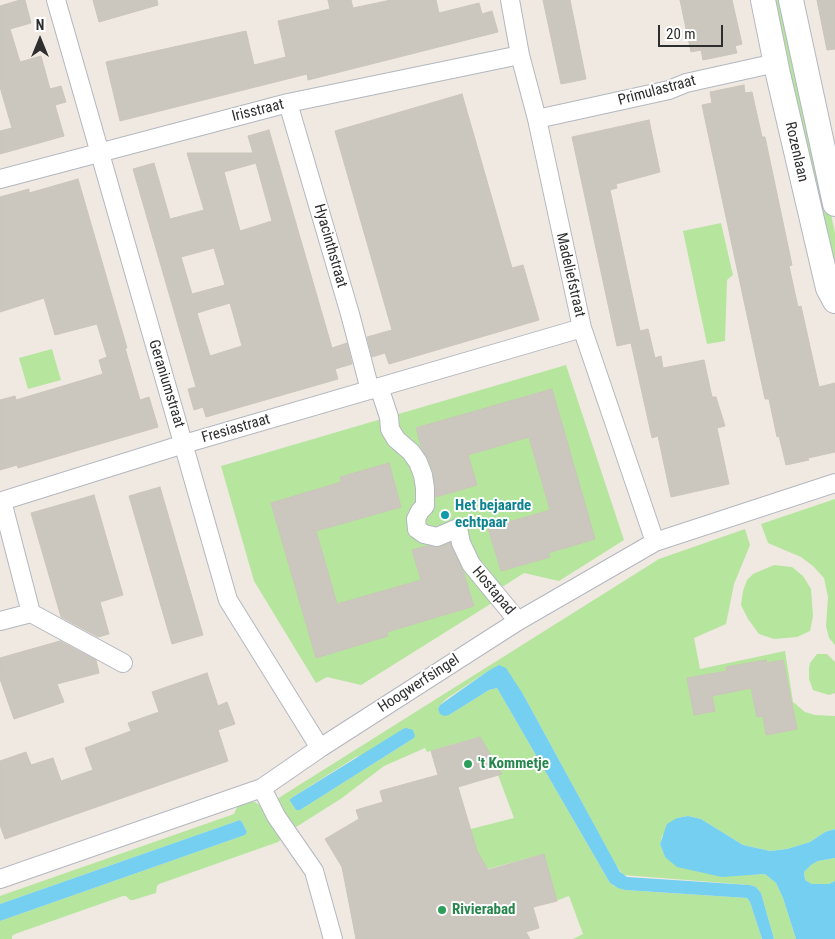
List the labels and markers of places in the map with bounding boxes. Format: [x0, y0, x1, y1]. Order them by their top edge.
place label: Het bejaarde echtpaar [455, 497, 531, 532]
marker: Het bejaarde echtpaar [439, 509, 451, 521]
place label: 't Kommetje [478, 755, 549, 773]
marker: 't Kommetje [462, 758, 474, 770]
place label: Rivierabad [452, 901, 516, 919]
marker: Rivierabad [436, 904, 448, 916]

